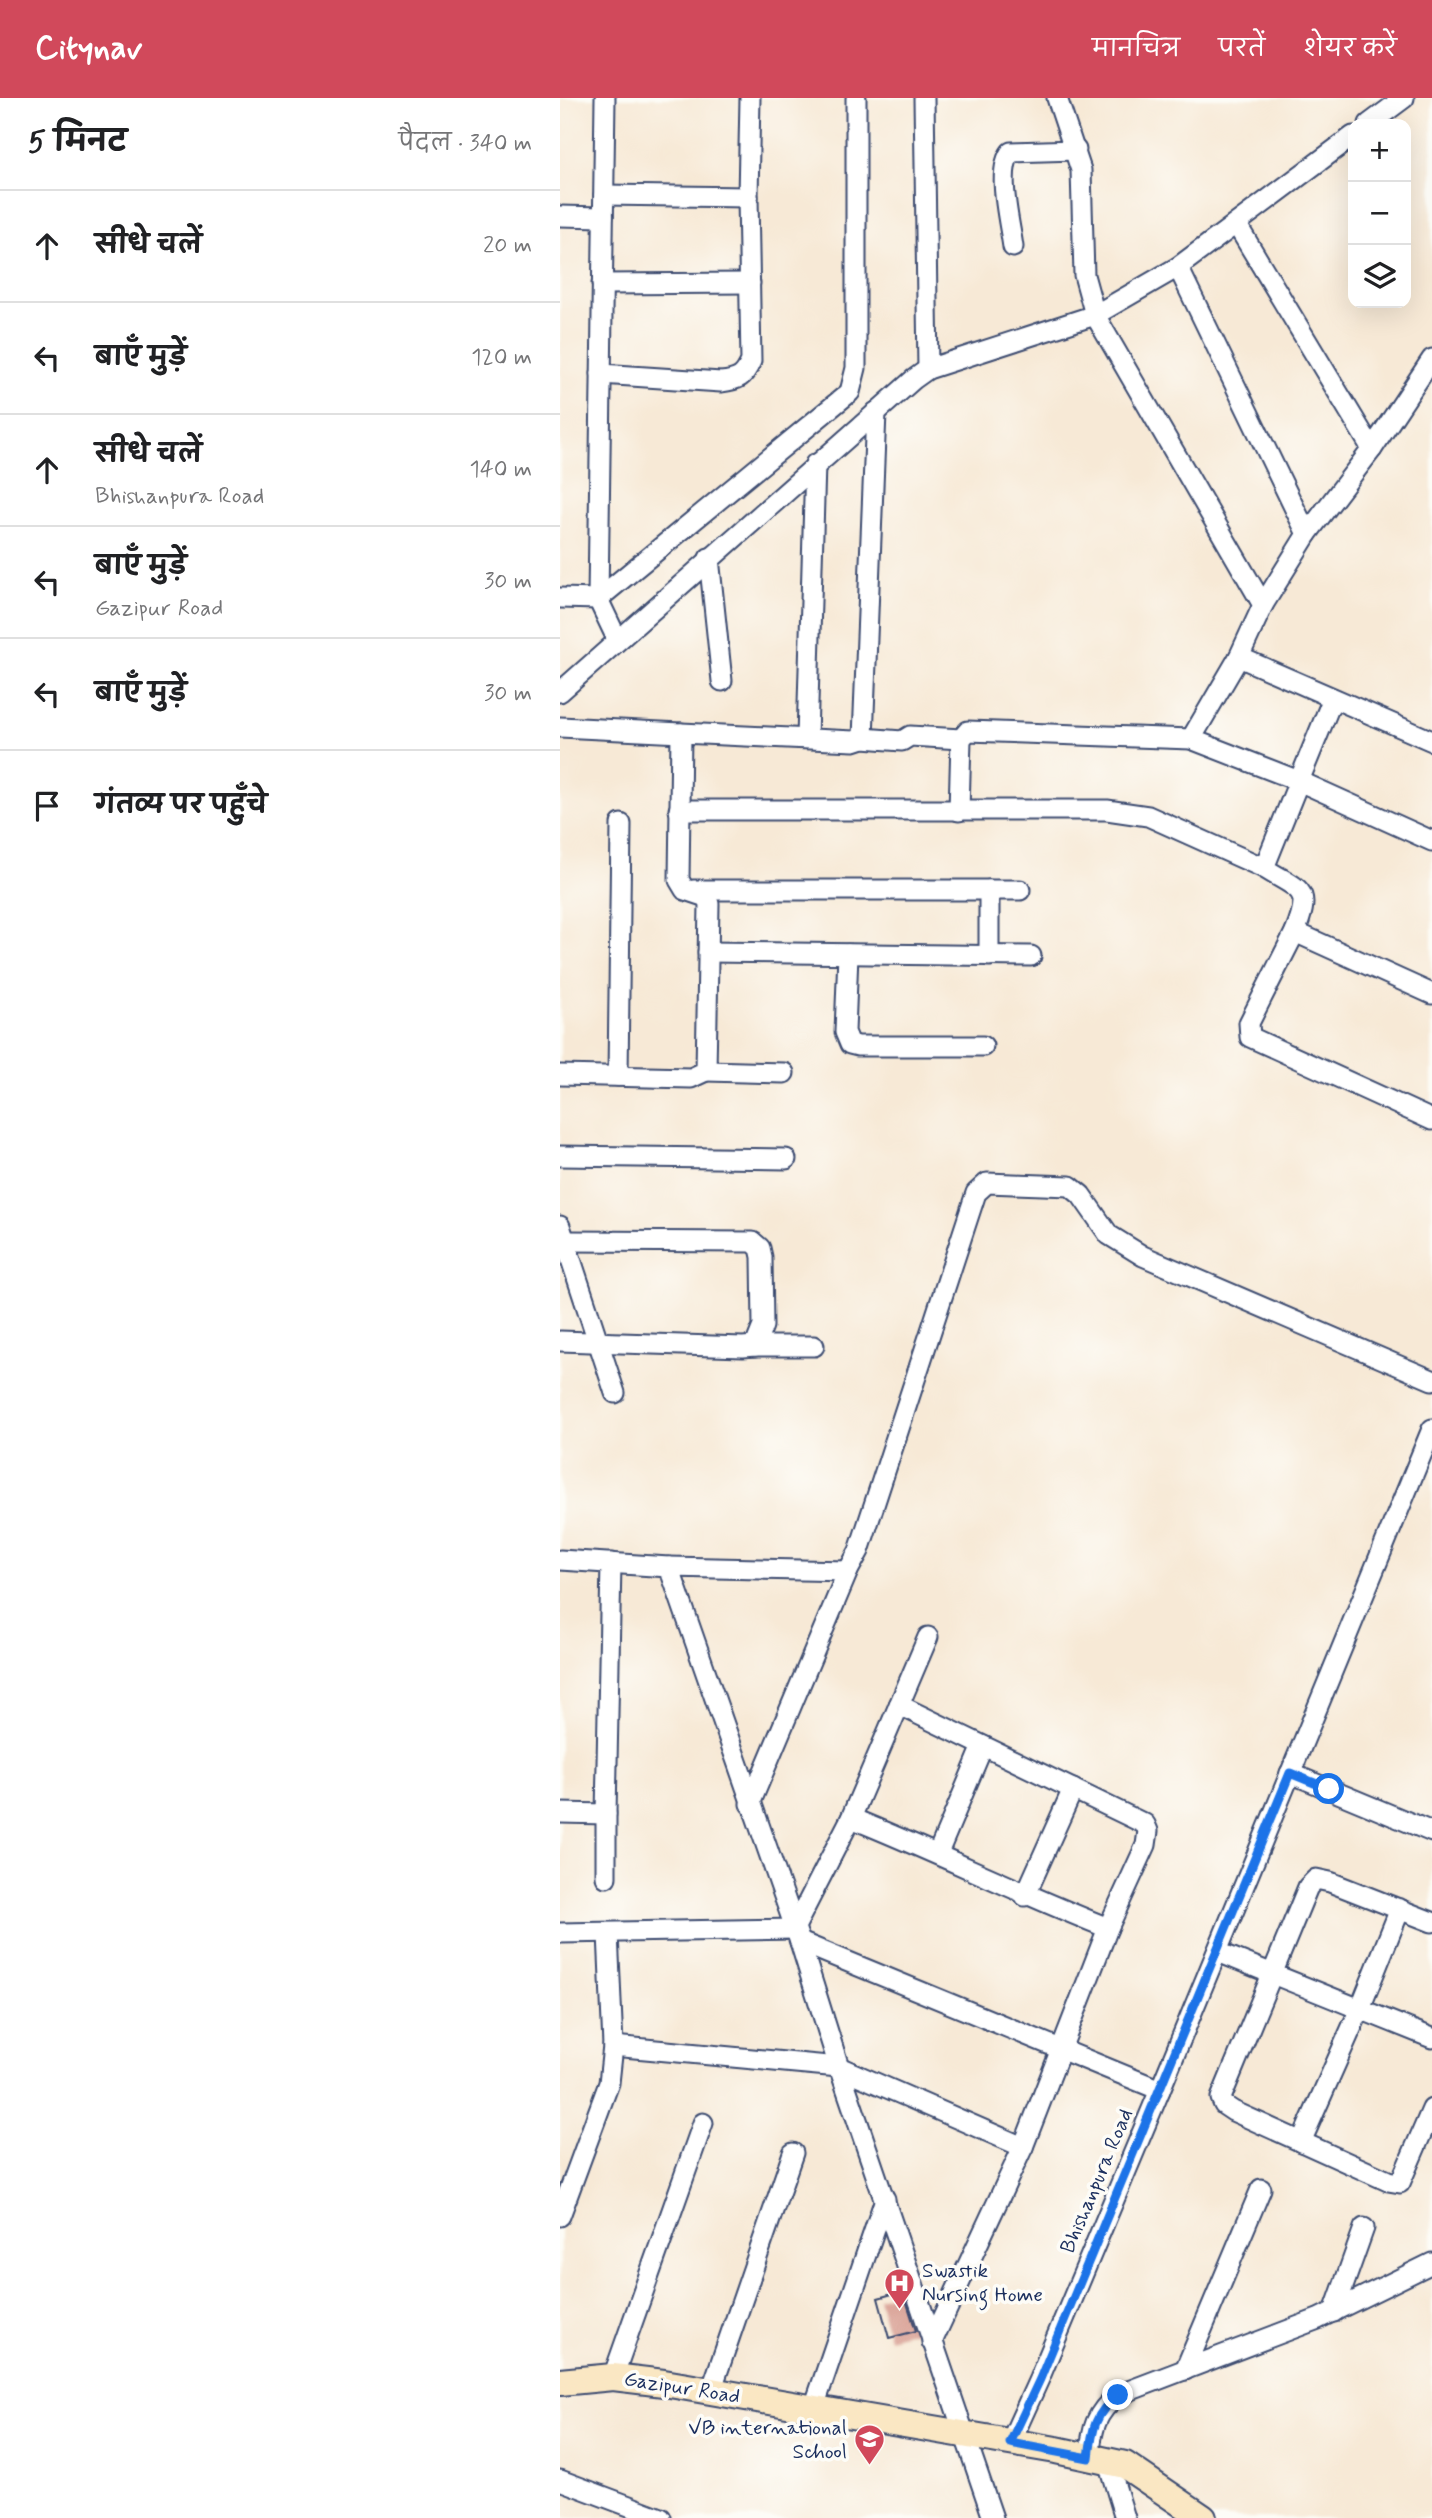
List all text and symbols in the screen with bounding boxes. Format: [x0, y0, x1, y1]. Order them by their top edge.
text: Citynav [35, 27, 142, 71]
text: मानचित्र [1092, 34, 1180, 65]
text: परतें [1218, 34, 1265, 65]
text: शेयर करें [1303, 34, 1397, 65]
map controls [1348, 119, 1411, 308]
button: + [1348, 119, 1411, 182]
text: 5 मिनट [28, 123, 127, 162]
text: पैदल · 340 m [398, 129, 532, 159]
button: − [1348, 182, 1411, 245]
icon: ahead [28, 227, 66, 265]
text: सीधे चलें [95, 229, 202, 263]
text: 20 m [483, 231, 532, 261]
button: layers [1348, 245, 1411, 308]
icon: left [28, 339, 66, 377]
text: बाएँ मुड़ें [95, 341, 187, 375]
text: 120 m [471, 343, 532, 373]
text: सीधे चलें [95, 438, 202, 472]
icon: ahead [28, 451, 66, 489]
text: 140 m [469, 455, 532, 485]
text: Bhishanpura Road [95, 482, 264, 512]
text: बाएँ मुड़ें [95, 550, 187, 584]
icon: left [28, 563, 66, 601]
text: 30 m [484, 567, 532, 597]
text: Gazipur Road [95, 594, 223, 624]
icon: left [28, 675, 66, 713]
text: बाएँ मुड़ें [95, 677, 187, 711]
text: 30 m [484, 679, 532, 709]
icon: arrive [28, 787, 66, 825]
text: गंतव्य पर पहुँचे [95, 789, 267, 823]
route start [1313, 1773, 1344, 1804]
street label: Bhishanpura Road [1054, 2104, 1140, 2258]
place label: Swastik Nursing Home [922, 2257, 1043, 2311]
hospital icon: Swastik Nursing Home [882, 2266, 916, 2310]
street label: Gazipur Road [622, 2365, 742, 2411]
route end [1102, 2379, 1133, 2410]
place label: VB international School [688, 2414, 847, 2466]
school or university icon: VB international School [853, 2423, 887, 2467]

